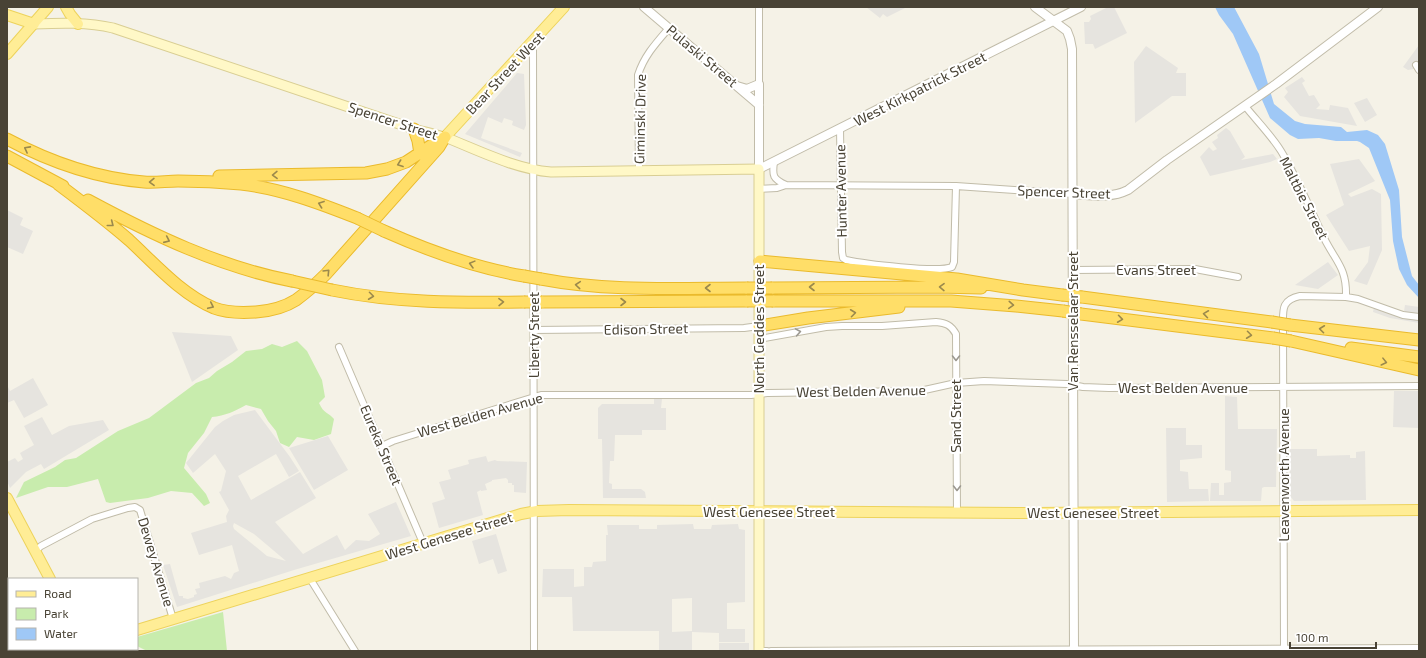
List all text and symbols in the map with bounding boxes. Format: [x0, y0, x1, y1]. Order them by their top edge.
street label: Pulaski Street [663, 21, 741, 90]
street label: Bear Street West [462, 28, 547, 118]
street label: West Kirkpatrick Street [851, 48, 989, 129]
street label: Giminski Drive [630, 74, 649, 164]
street label: Spencer Street [346, 98, 440, 143]
street label: Hunter Avenue [831, 144, 850, 238]
one-way arrow [24, 147, 31, 154]
street label: Maltbie Street [1276, 154, 1333, 242]
one-way arrow [396, 160, 403, 168]
one-way arrow [272, 171, 278, 179]
one-way arrow [149, 178, 155, 186]
street label: Spencer Street [1017, 181, 1111, 202]
one-way arrow [317, 200, 324, 209]
one-way arrow [106, 219, 113, 226]
one-way arrow [163, 235, 170, 243]
street label: Van Rensselaer Street [1064, 251, 1081, 391]
one-way arrow [469, 261, 475, 269]
street label: Evans Street [1116, 261, 1196, 278]
street label: North Geddes Street [750, 264, 767, 394]
one-way arrow [323, 269, 330, 277]
one-way arrow [575, 281, 581, 290]
one-way arrow [809, 283, 815, 292]
one-way arrow [939, 283, 945, 291]
one-way arrow [705, 284, 711, 292]
one-way arrow [368, 291, 374, 300]
street label: Liberty Street [525, 292, 542, 378]
one-way arrow [498, 298, 504, 306]
one-way arrow [620, 298, 626, 306]
one-way arrow [207, 301, 215, 309]
one-way arrow [1008, 301, 1014, 310]
one-way arrow [850, 308, 856, 317]
one-way arrow [1203, 310, 1209, 319]
one-way arrow [1117, 314, 1123, 323]
street label: Edison Street [604, 319, 688, 338]
one-way arrow [1318, 325, 1325, 334]
one-way arrow [795, 329, 801, 337]
one-way arrow [1246, 331, 1252, 340]
one-way arrow [952, 355, 960, 361]
one-way arrow [1380, 357, 1387, 366]
street label: Sand Street [947, 379, 964, 453]
street label: West Belden Avenue [1118, 379, 1248, 396]
street label: West Belden Avenue [796, 381, 926, 400]
street label: West Belden Avenue [415, 388, 545, 441]
street label: Eureka Street [357, 402, 406, 488]
street label: Leavenworth Avenue [1275, 408, 1292, 542]
one-way arrow [953, 485, 961, 491]
street label: West Genesee Street [703, 503, 835, 520]
street label: West Genesee Street [1027, 504, 1159, 521]
street label: West Genesee Street [383, 508, 515, 563]
street label: Dewey Avenue [135, 515, 178, 609]
legend [8, 578, 138, 650]
text: Road [44, 586, 72, 600]
text: Park [44, 606, 69, 620]
scale bar [1290, 624, 1376, 650]
text: Water [44, 626, 78, 640]
text: 100 m [1296, 630, 1328, 644]

